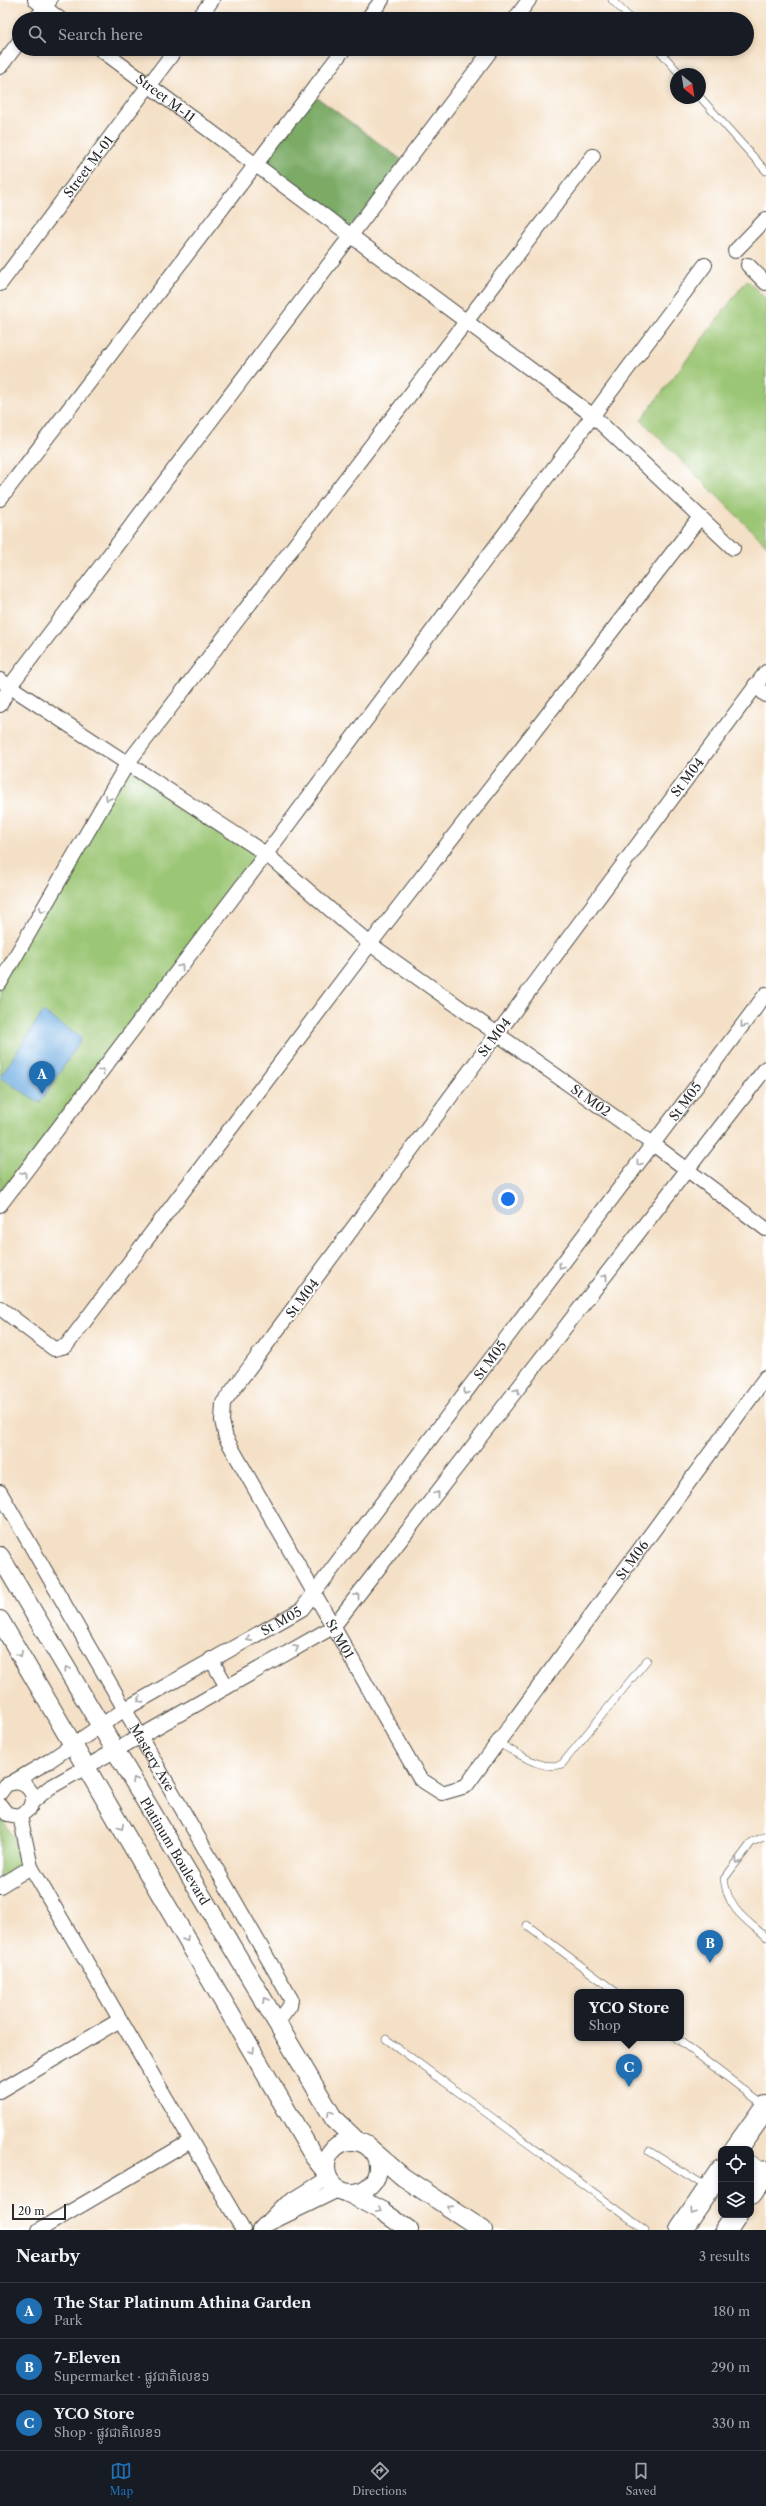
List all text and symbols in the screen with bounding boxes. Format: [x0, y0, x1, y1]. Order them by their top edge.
search box [12, 12, 754, 56]
icon: search [26, 23, 48, 45]
text: Search here [58, 25, 143, 44]
north arrow [670, 68, 706, 104]
street label: Street M-11 [133, 71, 199, 126]
street label: Street M-01 [60, 132, 117, 200]
street label: St M04 [667, 754, 707, 800]
one-way arrow [105, 794, 112, 801]
one-way arrow [40, 906, 47, 913]
one-way arrow [176, 964, 183, 971]
street label: St M04 [474, 1014, 514, 1060]
one-way arrow [740, 1021, 747, 1028]
pin: A [29, 1061, 55, 1094]
one-way arrow [97, 1068, 104, 1075]
street label: St M05 [665, 1079, 705, 1124]
street label: St M02 [568, 1081, 614, 1120]
one-way arrow [637, 1158, 644, 1165]
one-way arrow [19, 1172, 26, 1179]
your location [498, 1189, 518, 1209]
one-way arrow [559, 1262, 566, 1269]
street label: St M04 [282, 1275, 322, 1321]
one-way arrow [600, 1275, 607, 1282]
street label: St M05 [470, 1337, 510, 1382]
one-way arrow [464, 1388, 471, 1395]
one-way arrow [512, 1388, 519, 1395]
one-way arrow [432, 1491, 439, 1498]
street label: St M06 [612, 1537, 652, 1583]
one-way arrow [353, 1594, 360, 1601]
street label: St M05 [258, 1603, 304, 1639]
street label: St M01 [323, 1616, 358, 1662]
one-way arrow [245, 1634, 253, 1641]
one-way arrow [292, 1645, 299, 1652]
one-way arrow [15, 1650, 22, 1657]
one-way arrow [65, 1666, 72, 1673]
one-way arrow [137, 1695, 145, 1702]
street label: Mastery Ave [127, 1721, 178, 1794]
one-way arrow [132, 1777, 139, 1784]
street label: Platinum Boulevard [137, 1794, 213, 1908]
one-way arrow [116, 1823, 123, 1830]
one-way arrow [736, 1856, 743, 1863]
pin: B [697, 1930, 723, 1963]
one-way arrow [182, 1935, 189, 1942]
popup [574, 1989, 684, 2041]
one-way arrow [263, 1997, 270, 2004]
text: YCO Store [589, 1998, 669, 2017]
text: Shop [589, 2017, 621, 2033]
one-way arrow [247, 2047, 254, 2054]
pin: C [616, 2054, 642, 2087]
one-way arrow [328, 2110, 335, 2117]
map controls [718, 2146, 754, 2218]
button: locate [718, 2146, 754, 2182]
button: layers [718, 2182, 754, 2218]
scale bar [12, 2202, 66, 2221]
text: 20 m [18, 2204, 44, 2218]
one-way arrow [375, 2205, 382, 2213]
one-way arrow [447, 2206, 454, 2213]
one-way arrow [690, 2208, 698, 2215]
text: Nearby [16, 2246, 80, 2266]
text: 3 results [699, 2248, 750, 2264]
text: The Star Platinum Athina Garden [54, 2293, 311, 2312]
text: A [24, 2303, 34, 2319]
text: 180 m [713, 2303, 750, 2319]
text: Park [54, 2312, 82, 2328]
text: 7-Eleven [54, 2348, 121, 2367]
text: B [24, 2359, 34, 2375]
text: 290 m [711, 2359, 750, 2375]
text: Supermarket · ផ្លូវជាតិលេខ១ [54, 2368, 210, 2384]
text: YCO Store [54, 2404, 134, 2423]
text: C [24, 2415, 34, 2431]
text: 330 m [712, 2415, 750, 2431]
text: Shop · ផ្លូវជាតិលេខ១ [54, 2424, 162, 2440]
tab: Map [110, 2460, 133, 2498]
tab: Directions [352, 2460, 407, 2498]
tab: Saved [626, 2460, 656, 2498]

